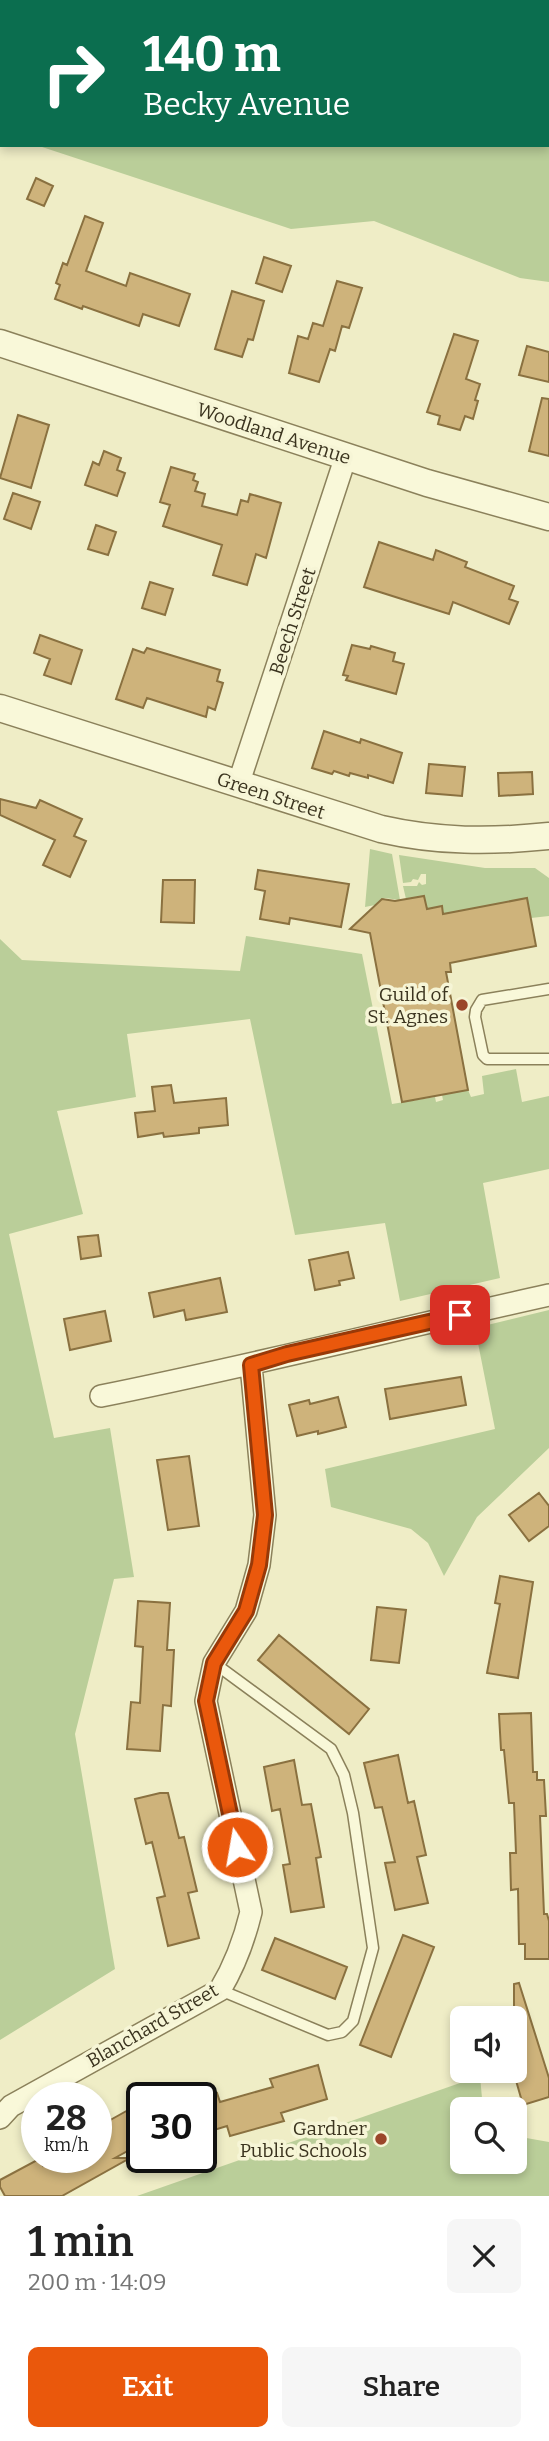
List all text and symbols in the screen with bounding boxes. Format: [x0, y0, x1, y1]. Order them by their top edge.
text: 140 m [143, 25, 281, 84]
icon: right [28, 28, 119, 119]
text: Becky Avenue [143, 85, 350, 123]
street label: Woodland Avenue [194, 398, 354, 469]
street label: Beech Street [264, 564, 321, 678]
street label: Green Street [214, 767, 328, 824]
place label: Guild of St. Agnes [367, 983, 449, 1028]
marker: Guild of St. Agnes [454, 997, 470, 1013]
pin [430, 1285, 490, 1345]
icon: arrive [441, 1296, 479, 1334]
position arrow [200, 1810, 274, 1884]
street label: Blanchard Street [82, 1978, 222, 2072]
map controls [450, 2006, 527, 2174]
button: sound [450, 2006, 527, 2083]
speed limit sign: 30 [126, 2082, 217, 2173]
text: 28 [46, 2097, 87, 2139]
button: search [450, 2097, 527, 2174]
place label: Gardner Public Schools [240, 2117, 368, 2162]
marker: Gardner Public Schools [373, 2131, 389, 2147]
text: km/h [44, 2134, 89, 2156]
text: 1 min [28, 2217, 134, 2267]
button: close [447, 2219, 521, 2293]
text: 200 m · 14:09 [28, 2268, 166, 2296]
button: Exit [28, 2347, 268, 2427]
button: Share [282, 2347, 521, 2427]

